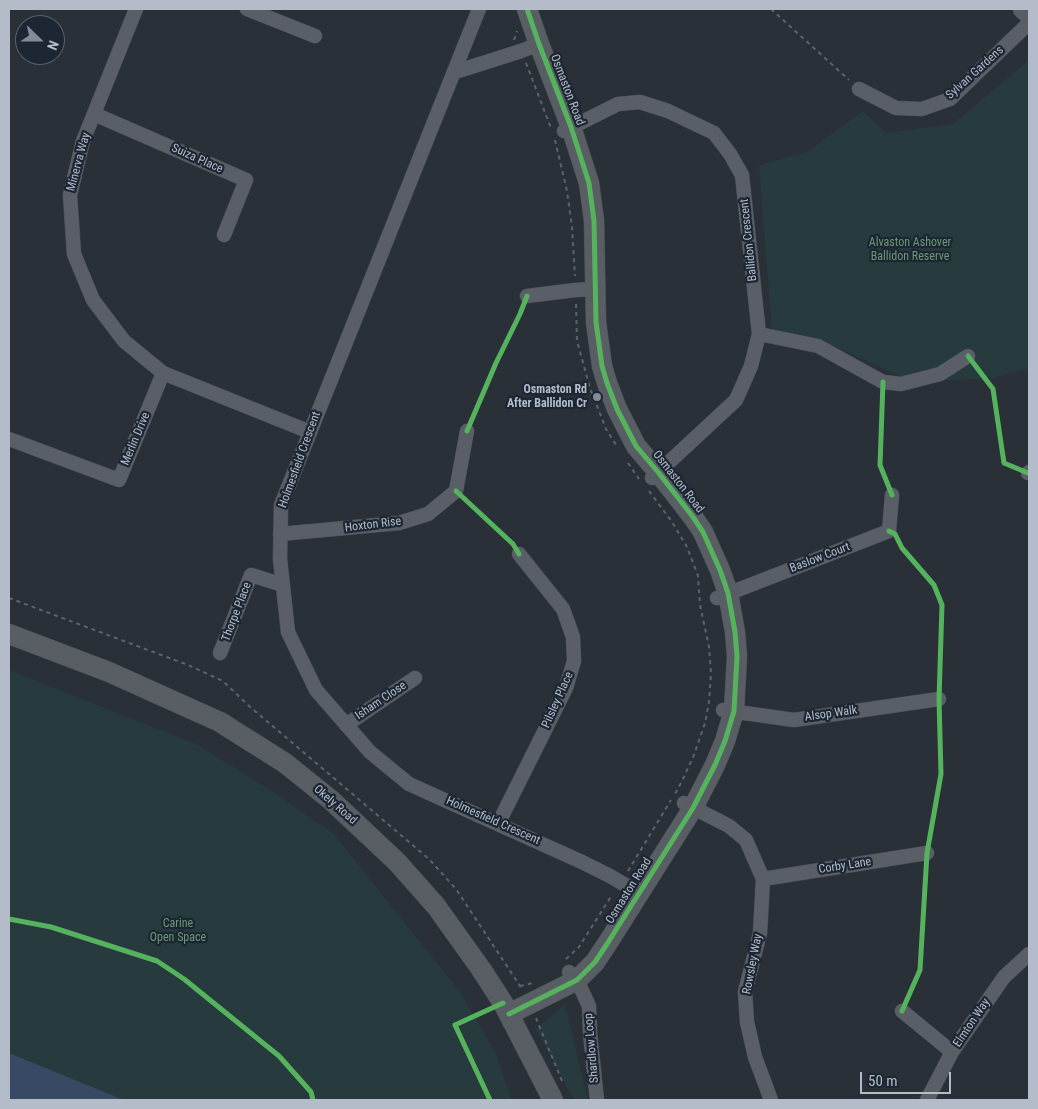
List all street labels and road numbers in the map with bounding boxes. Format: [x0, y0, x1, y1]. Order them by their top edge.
street label: Sylvan Gardens [943, 43, 1007, 103]
street label: Osmaston Road [547, 52, 587, 128]
street label: Minerva Way [64, 131, 94, 193]
street label: Suiza Place [169, 141, 225, 177]
street label: Ballidon Crescent [737, 198, 761, 282]
street label: Merlin Drive [118, 410, 154, 468]
street label: Holmesfield Crescent [276, 410, 324, 510]
street label: Osmaston Road [649, 448, 707, 516]
street label: Hoxton Rise [344, 514, 402, 536]
street label: Baslow Court [788, 540, 852, 576]
street label: Thorpe Place [219, 580, 255, 644]
street label: Pilsley Place [539, 670, 577, 730]
street label: Isham Close [353, 679, 409, 723]
street label: Alsop Walk [804, 703, 858, 725]
street label: Okely Road [310, 782, 360, 828]
street label: Holmesfield Crescent [444, 794, 542, 848]
street label: Osmaston Road [603, 855, 655, 927]
street label: Corby Lane [818, 855, 872, 877]
street label: Rowsley Way [740, 933, 766, 995]
street label: Elmton Way [951, 996, 993, 1050]
street label: Shardlow Loop [582, 1012, 602, 1084]

